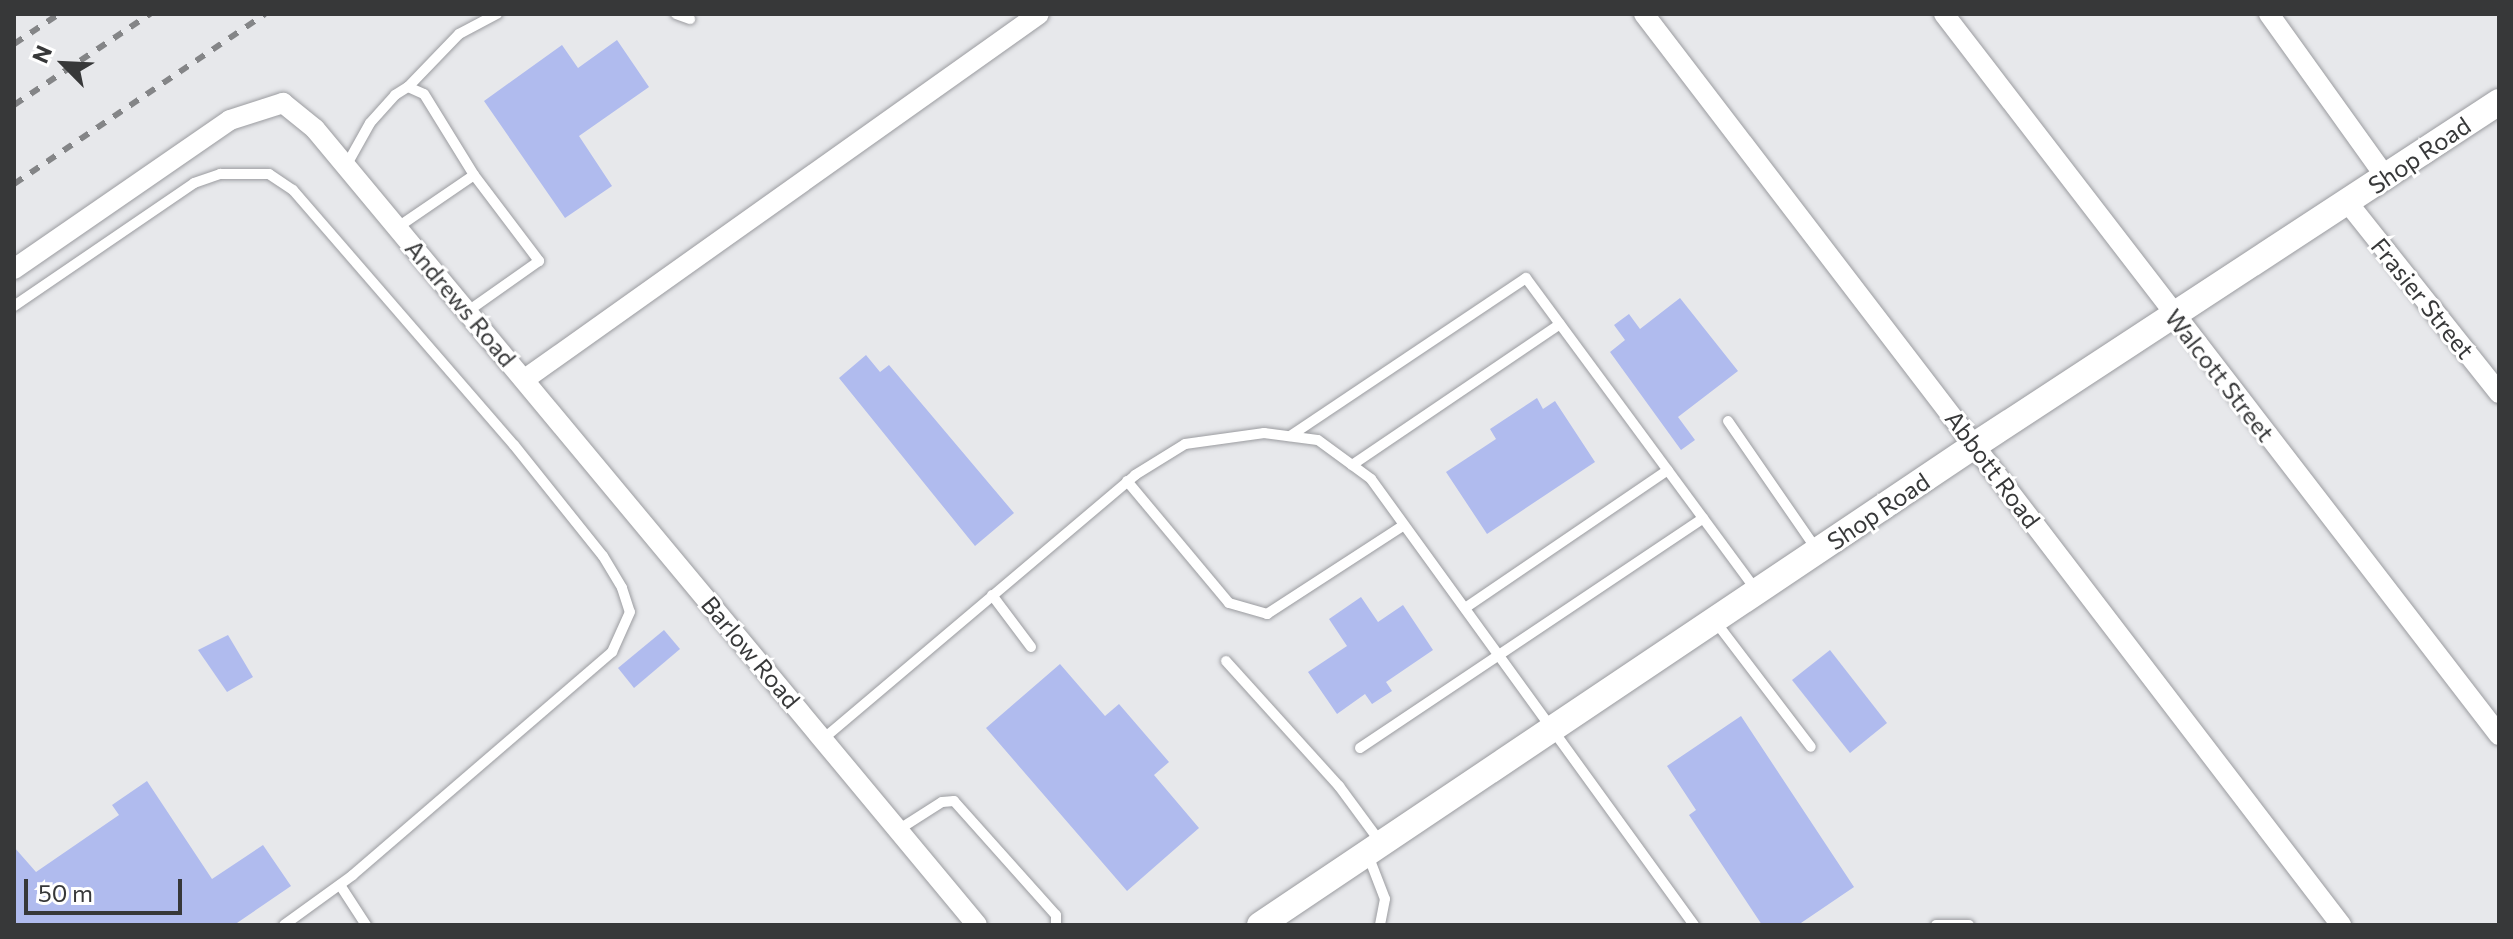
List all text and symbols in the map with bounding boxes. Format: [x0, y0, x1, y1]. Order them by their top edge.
north arrow [24, 24, 104, 104]
text: N [26, 41, 57, 67]
street label: Shop Road [2362, 110, 2476, 200]
street label: Frasier Street [2366, 232, 2480, 364]
street label: Andrews Road [400, 234, 522, 372]
street label: Walcott Street [2159, 303, 2281, 447]
street label: Abbott Road [1940, 405, 2046, 533]
street label: Shop Road [1821, 466, 1935, 556]
street label: Barlow Road [696, 590, 806, 714]
scale bar [28, 863, 186, 913]
text: 50 m [38, 878, 93, 907]

